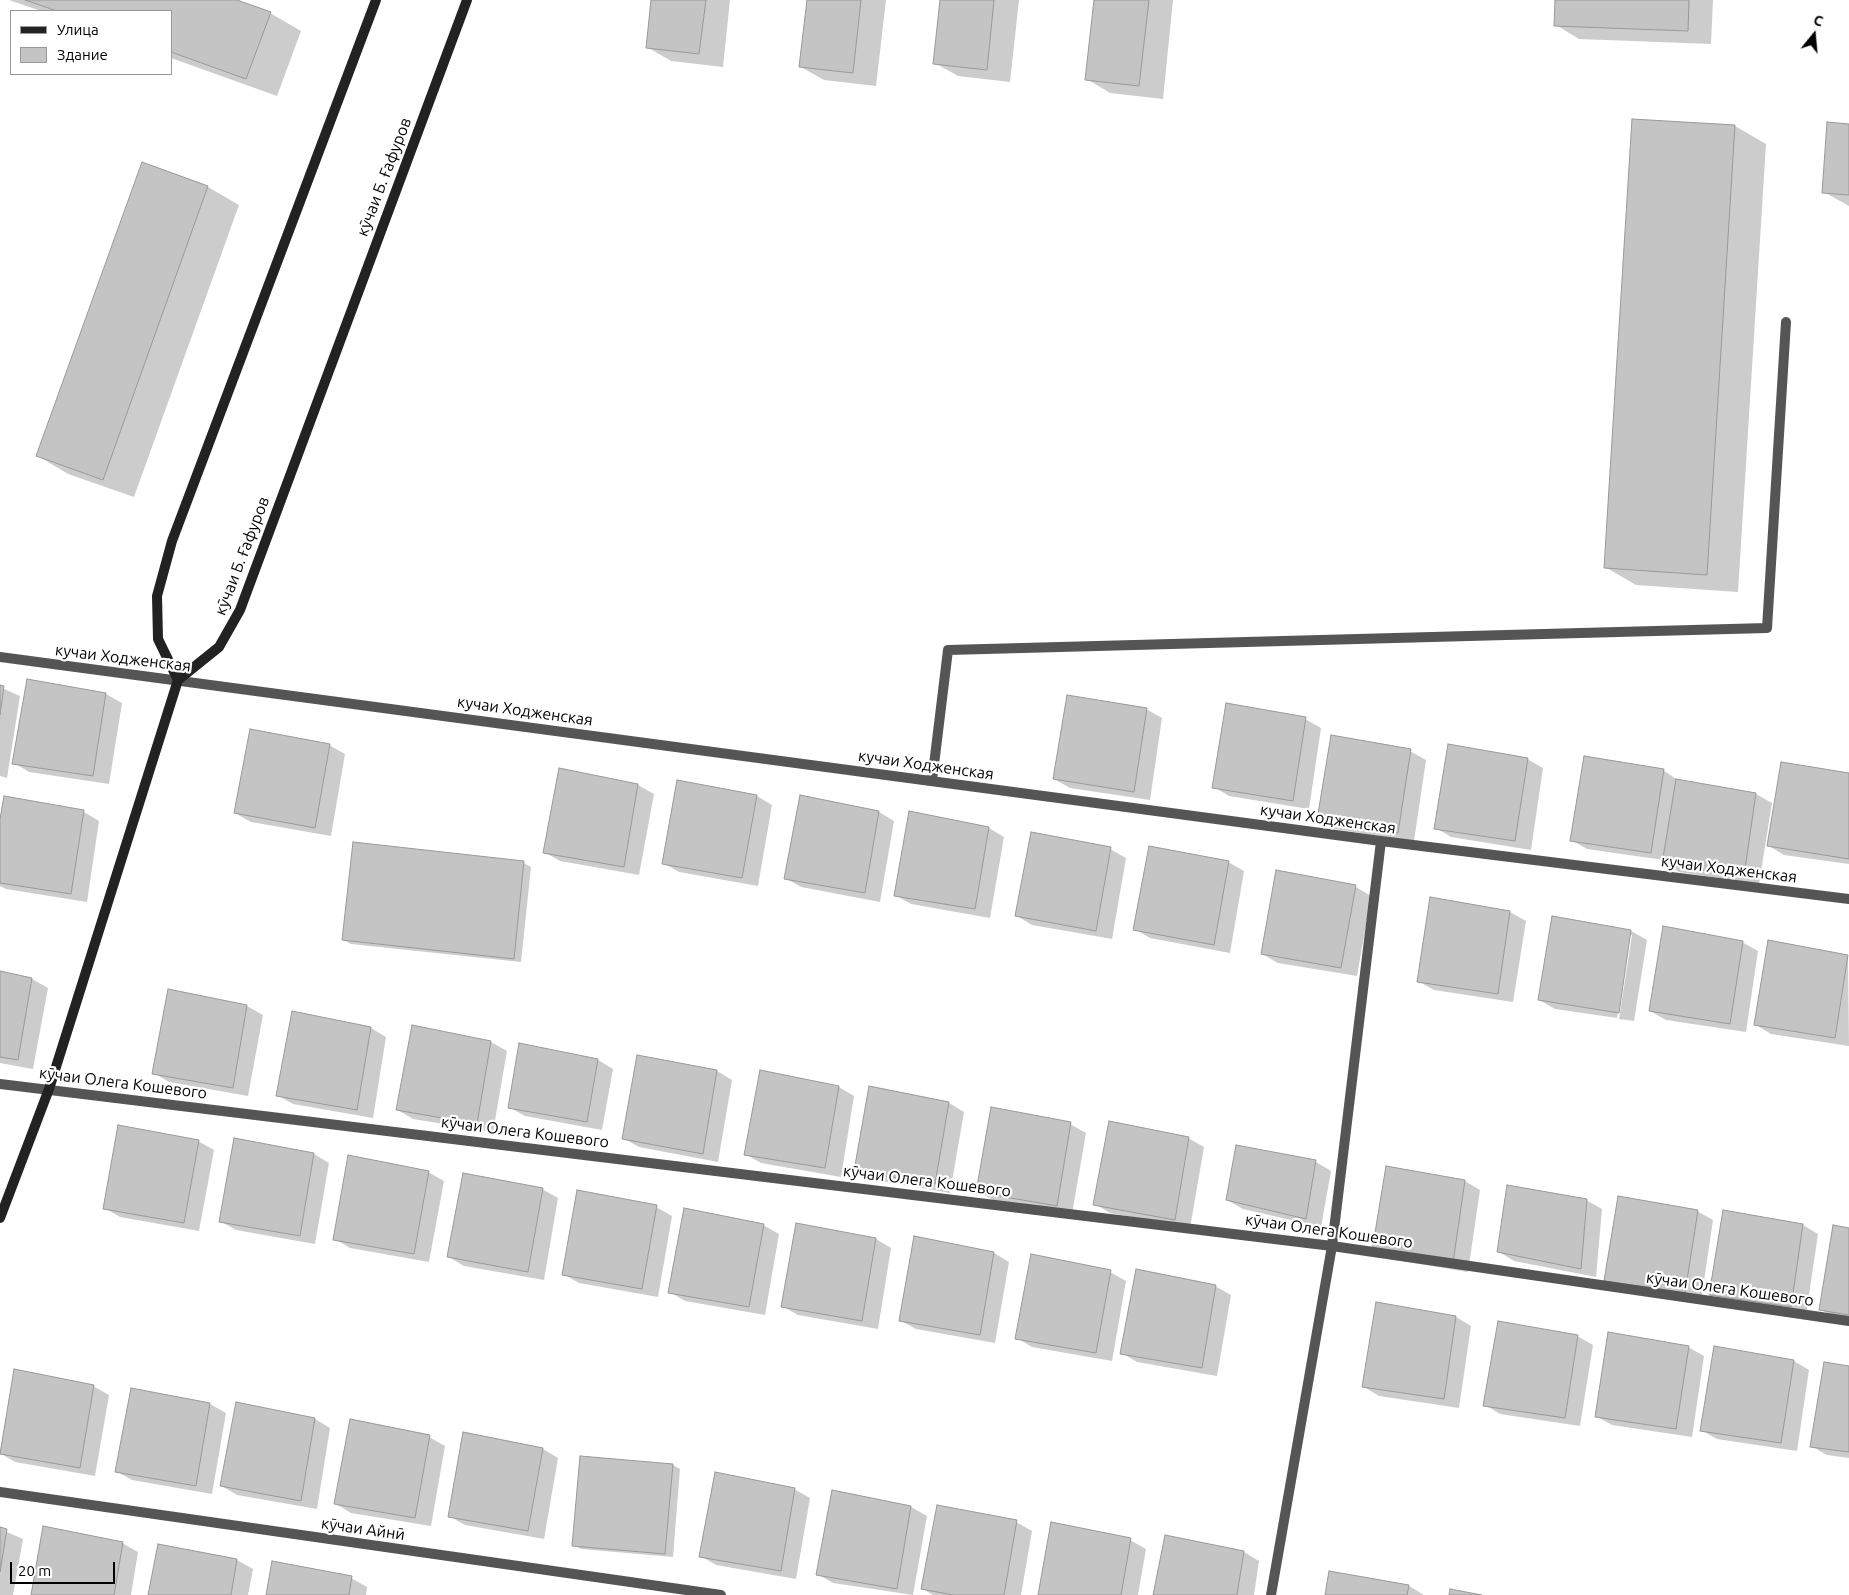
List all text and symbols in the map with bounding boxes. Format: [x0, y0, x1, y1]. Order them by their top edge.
legend [10, 10, 172, 75]
north arrow [1789, 10, 1839, 60]
text: С [1812, 12, 1825, 30]
text: Улица [57, 21, 99, 38]
text: Здание [57, 46, 108, 63]
street label: кӯчаи Б. Ғафуров [353, 115, 415, 239]
street label: кӯчаи Б. Ғафуров [211, 494, 273, 618]
street label: кучаи Ходженская [54, 640, 192, 676]
street label: кучаи Ходженская [456, 692, 594, 730]
street label: кучаи Ходженская [857, 746, 995, 784]
street label: кучаи Ходженская [1259, 800, 1397, 838]
street label: кучаи Ходженская [1660, 851, 1798, 887]
street label: кӯчаи Олега Кошевого [38, 1063, 208, 1103]
street label: кӯчаи Олега Кошевого [440, 1112, 610, 1152]
street label: кӯчаи Олега Кошевого [842, 1161, 1012, 1201]
street label: кӯчаи Олега Кошевого [1244, 1210, 1414, 1252]
street label: кӯчаи Олега Кошевого [1645, 1268, 1815, 1310]
street label: кӯчаи Айнӣ [320, 1514, 406, 1544]
scale bar [12, 1552, 118, 1584]
text: 20 m [18, 1562, 51, 1579]

